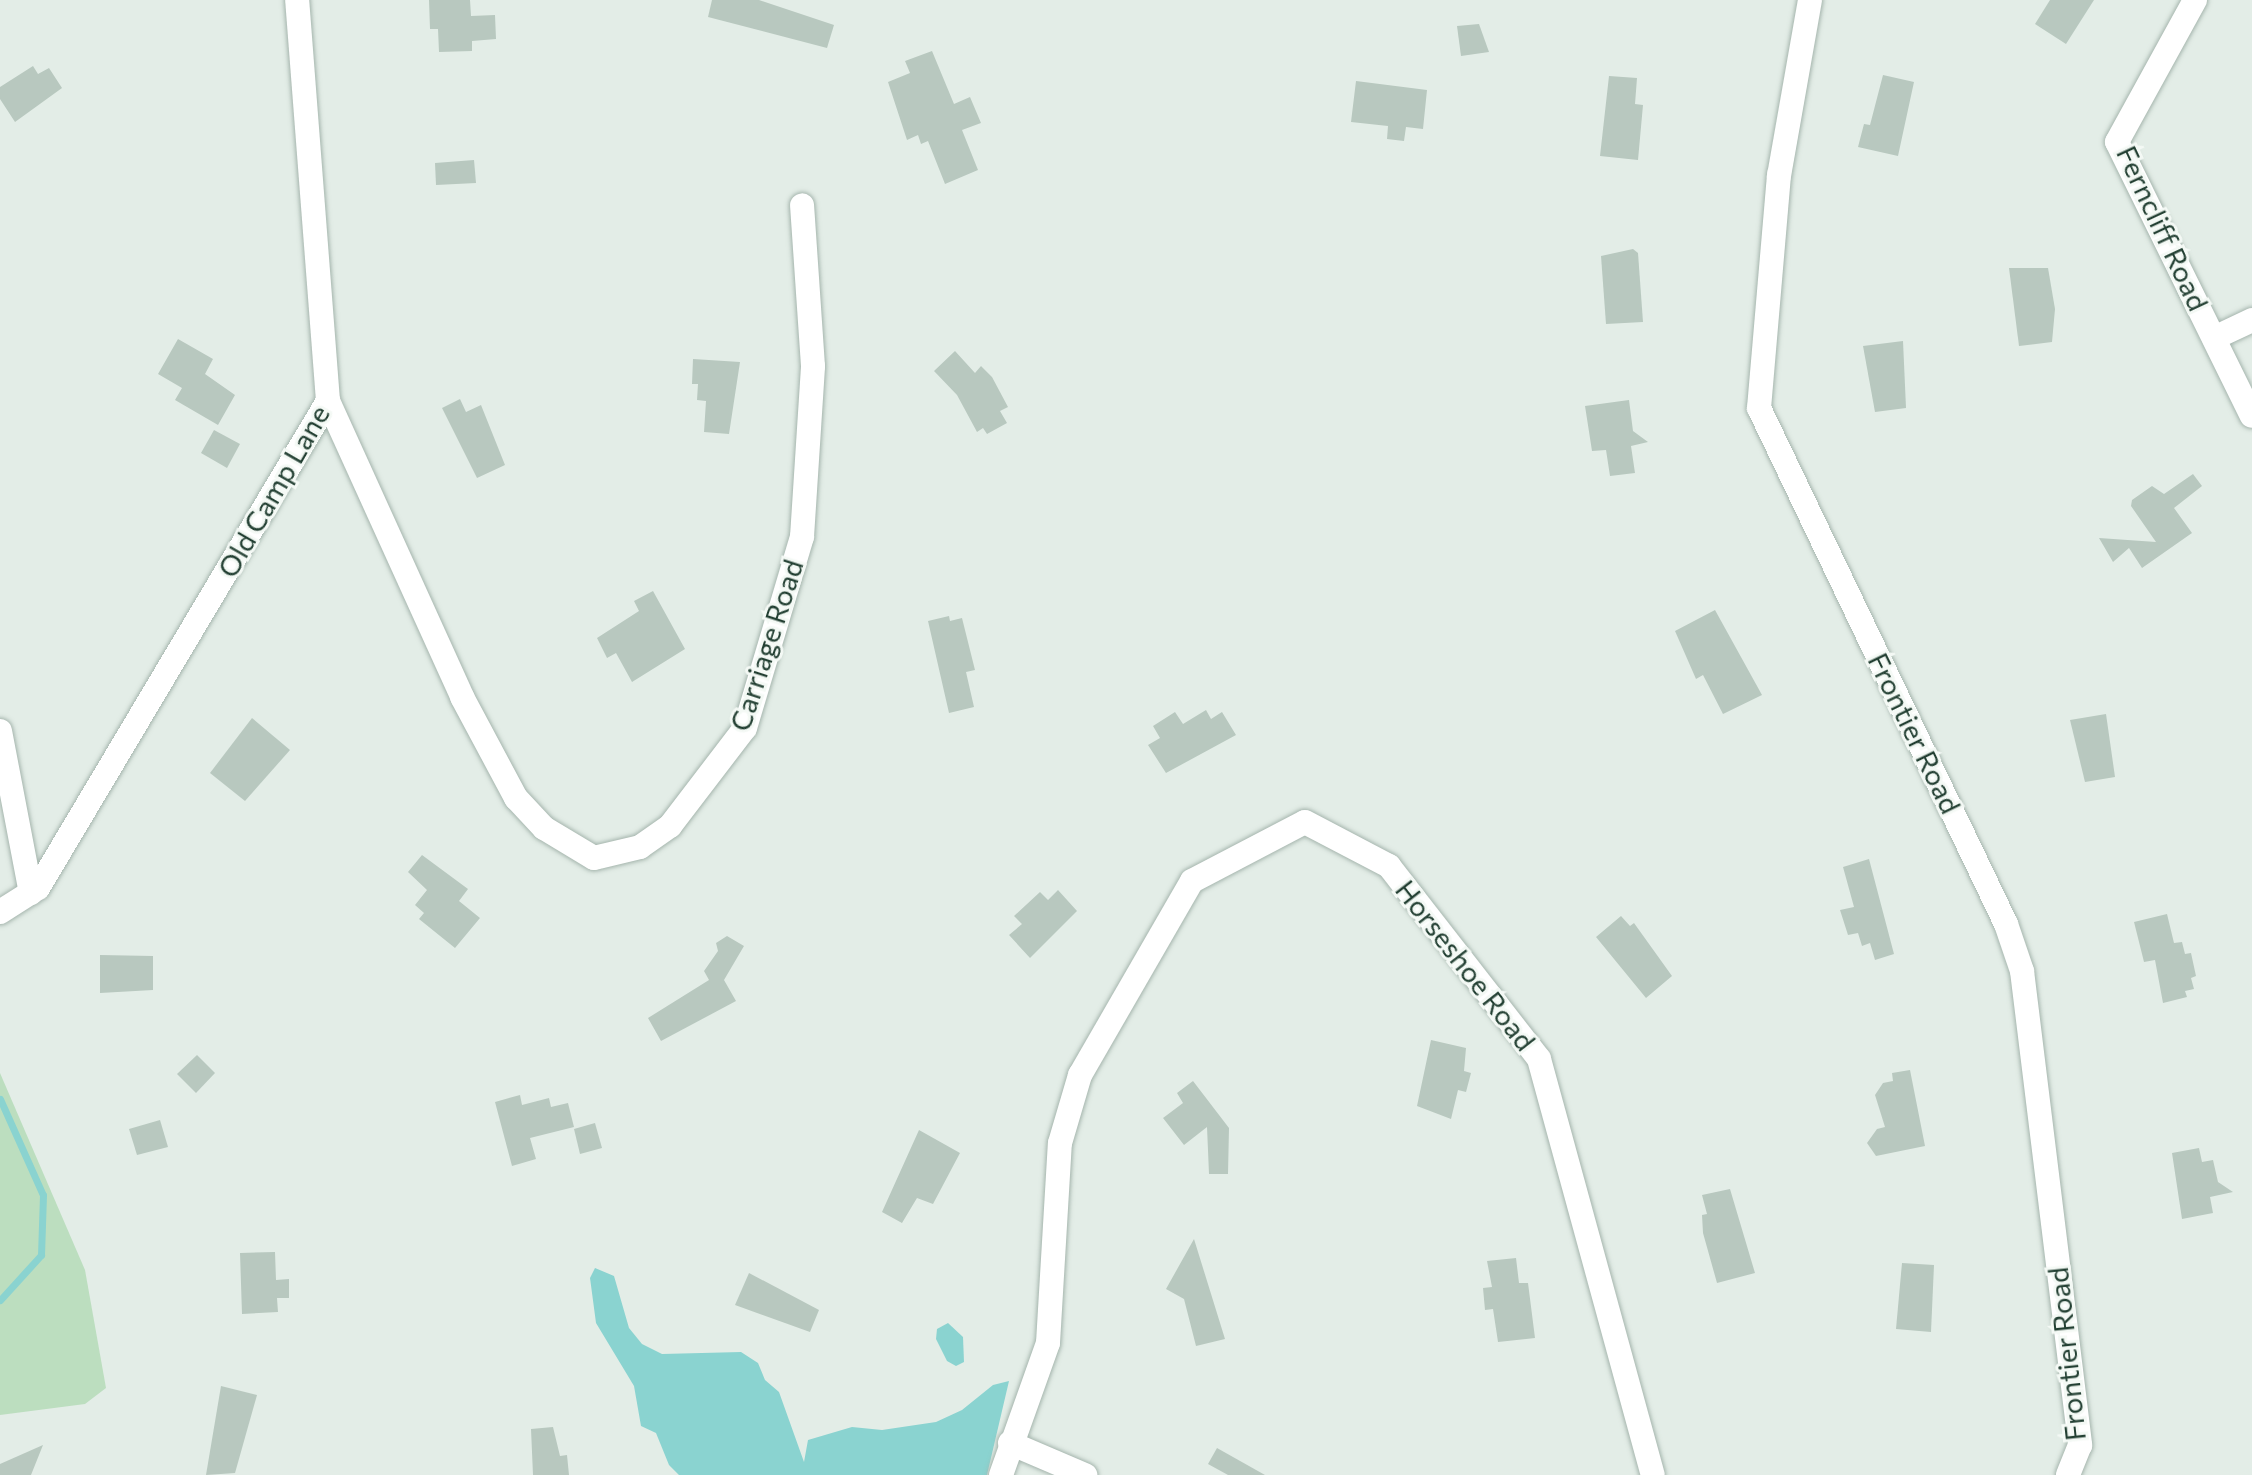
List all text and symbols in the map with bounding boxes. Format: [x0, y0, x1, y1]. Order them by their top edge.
street label: Ferncliff Road [2110, 140, 2216, 316]
street label: Old Camp Lane [210, 399, 336, 583]
street label: Carriage Road [722, 555, 810, 735]
street label: Frontier Road [1862, 647, 1968, 819]
street label: Horseshoe Road [1389, 873, 1543, 1057]
street label: Frontier Road [2040, 1265, 2092, 1443]

